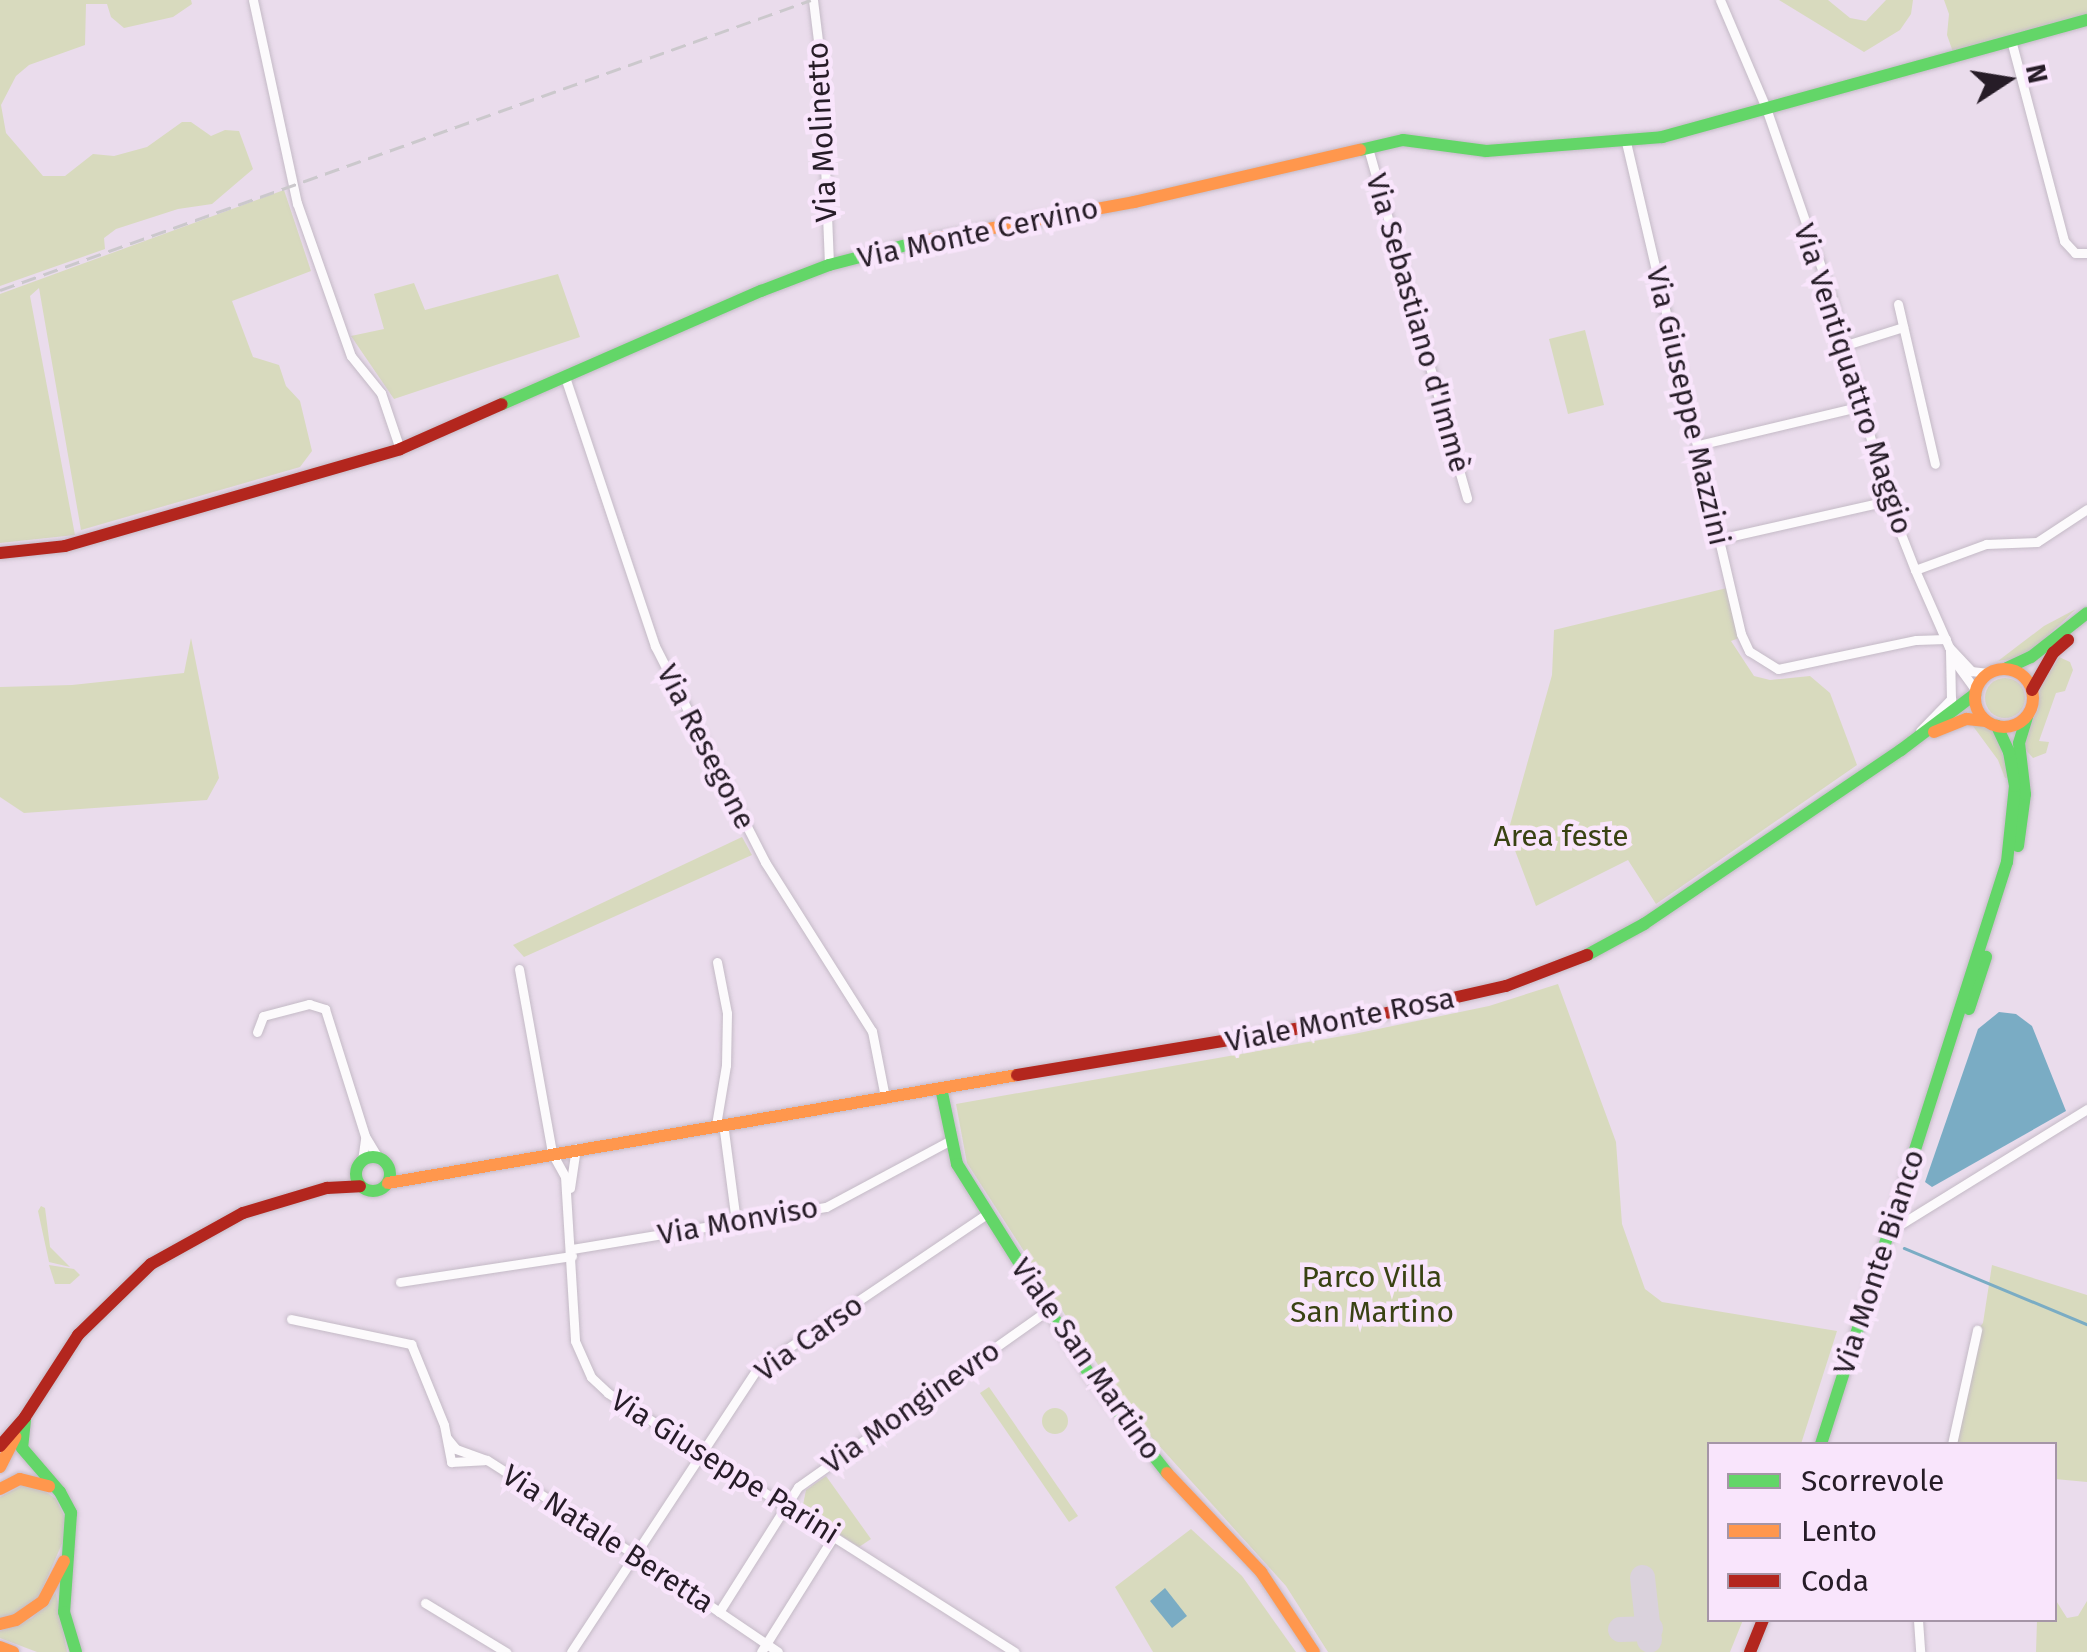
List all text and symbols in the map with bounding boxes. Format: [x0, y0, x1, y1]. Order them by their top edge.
north arrow [1957, 30, 2057, 130]
street label: Via Molinetto [799, 41, 845, 223]
text: N [2019, 61, 2055, 86]
street label: Via Sebastiano d'Immè [1358, 169, 1478, 477]
street label: Via Monte Cervino [854, 190, 1102, 276]
street label: Via Ventiquattro Maggio [1786, 219, 1920, 539]
street label: Via Giuseppe Mazzini [1638, 263, 1738, 549]
street label: Via Resegone [649, 658, 763, 836]
park label: Area feste [1493, 818, 1629, 854]
street label: Viale Monte Rosa [1222, 980, 1458, 1060]
street label: Via Monte Bianco [1826, 1145, 1932, 1379]
street label: Via Monviso [655, 1189, 821, 1253]
street label: Viale San Martino [1003, 1251, 1169, 1467]
park label: Parco Villa San Martino [1290, 1259, 1454, 1330]
street label: Via Carso [748, 1287, 870, 1389]
street label: Via Monginevro [815, 1332, 1007, 1482]
street label: Via Giuseppe Parini [604, 1382, 846, 1552]
legend [1707, 1442, 2057, 1622]
street label: Via Natale Beretta [495, 1457, 721, 1621]
text: Scorrevole [1801, 1463, 1944, 1499]
text: Lento [1801, 1513, 1877, 1549]
text: Coda [1801, 1563, 1869, 1599]

